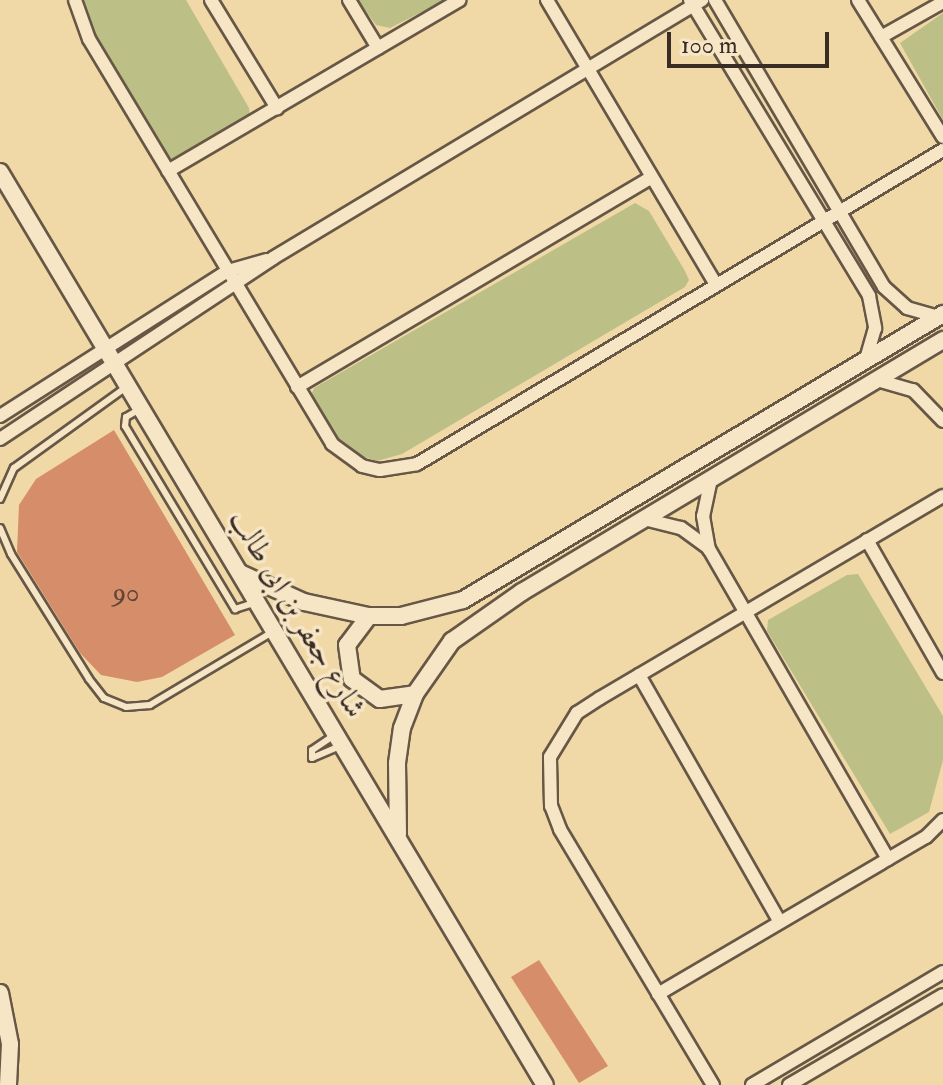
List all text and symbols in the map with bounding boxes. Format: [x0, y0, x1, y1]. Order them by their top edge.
scale bar [671, 16, 833, 66]
text: 100 m [681, 30, 738, 61]
street label: شارع جعفر بن ابى طالب [221, 504, 373, 724]
house number: 90 [113, 578, 139, 610]

